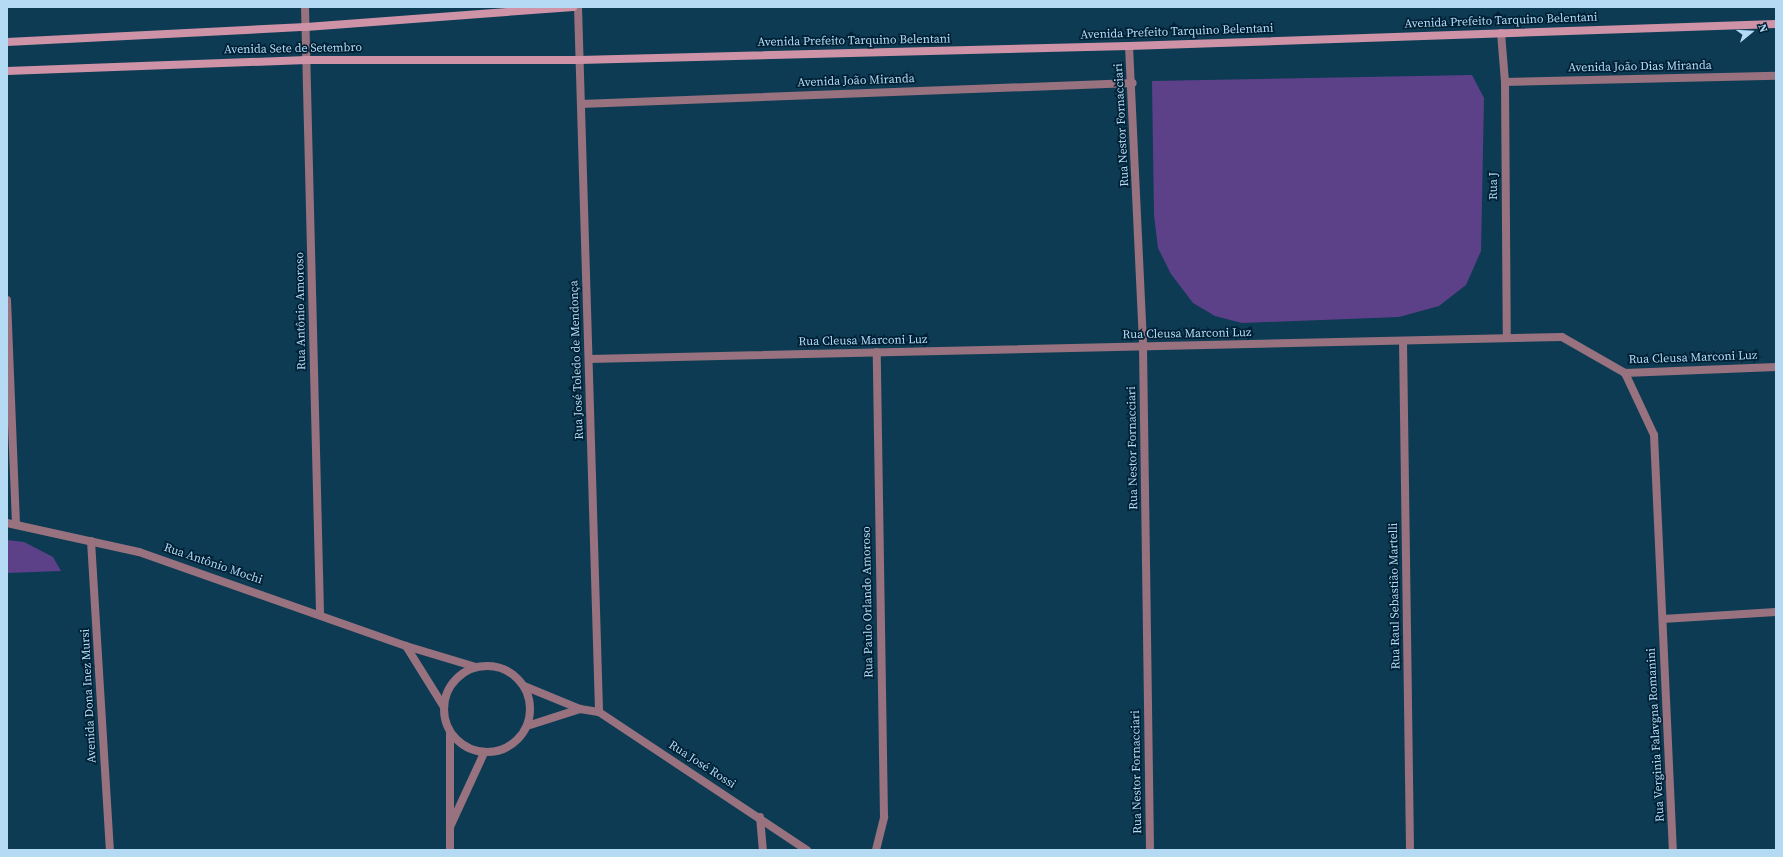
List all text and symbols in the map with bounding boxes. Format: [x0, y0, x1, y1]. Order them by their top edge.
street label: Avenida Prefeito Tarquino Belentani [1404, 10, 1598, 32]
north arrow [1731, 12, 1771, 52]
street label: Avenida Prefeito Tarquino Belentani [1080, 21, 1274, 43]
text: N [1755, 22, 1771, 34]
street label: Avenida Prefeito Tarquino Belentani [757, 32, 951, 50]
street label: Avenida Sete de Setembro [224, 41, 362, 57]
street label: Avenida João Dias Miranda [1568, 59, 1712, 75]
street label: Rua Nestor Fornacciari [1112, 63, 1132, 187]
street label: Avenida João Miranda [797, 72, 915, 90]
street label: Rua J [1487, 172, 1501, 200]
street label: Rua Antônio Amoroso [293, 252, 309, 370]
street label: Rua José Toledo de Mendonça [567, 280, 587, 440]
street label: Rua Cleusa Marconi Luz [1122, 326, 1252, 342]
street label: Rua Cleusa Marconi Luz [798, 333, 928, 349]
street label: Rua Cleusa Marconi Luz [1628, 349, 1758, 367]
street label: Rua Nestor Fornacciari [1125, 386, 1141, 510]
street label: Rua Raul Sebastião Martelli [1387, 522, 1403, 670]
street label: Rua Paulo Orlando Amoroso [859, 526, 877, 678]
street label: Rua Antônio Mochi [162, 540, 264, 588]
street label: Avenida Dona Inez Mursi [78, 629, 100, 763]
street label: Rua Verginia Falavgna Romanini [1644, 648, 1668, 822]
street label: Rua Nestor Fornacciari [1129, 710, 1145, 834]
street label: Rua José Rossi [666, 738, 738, 792]

